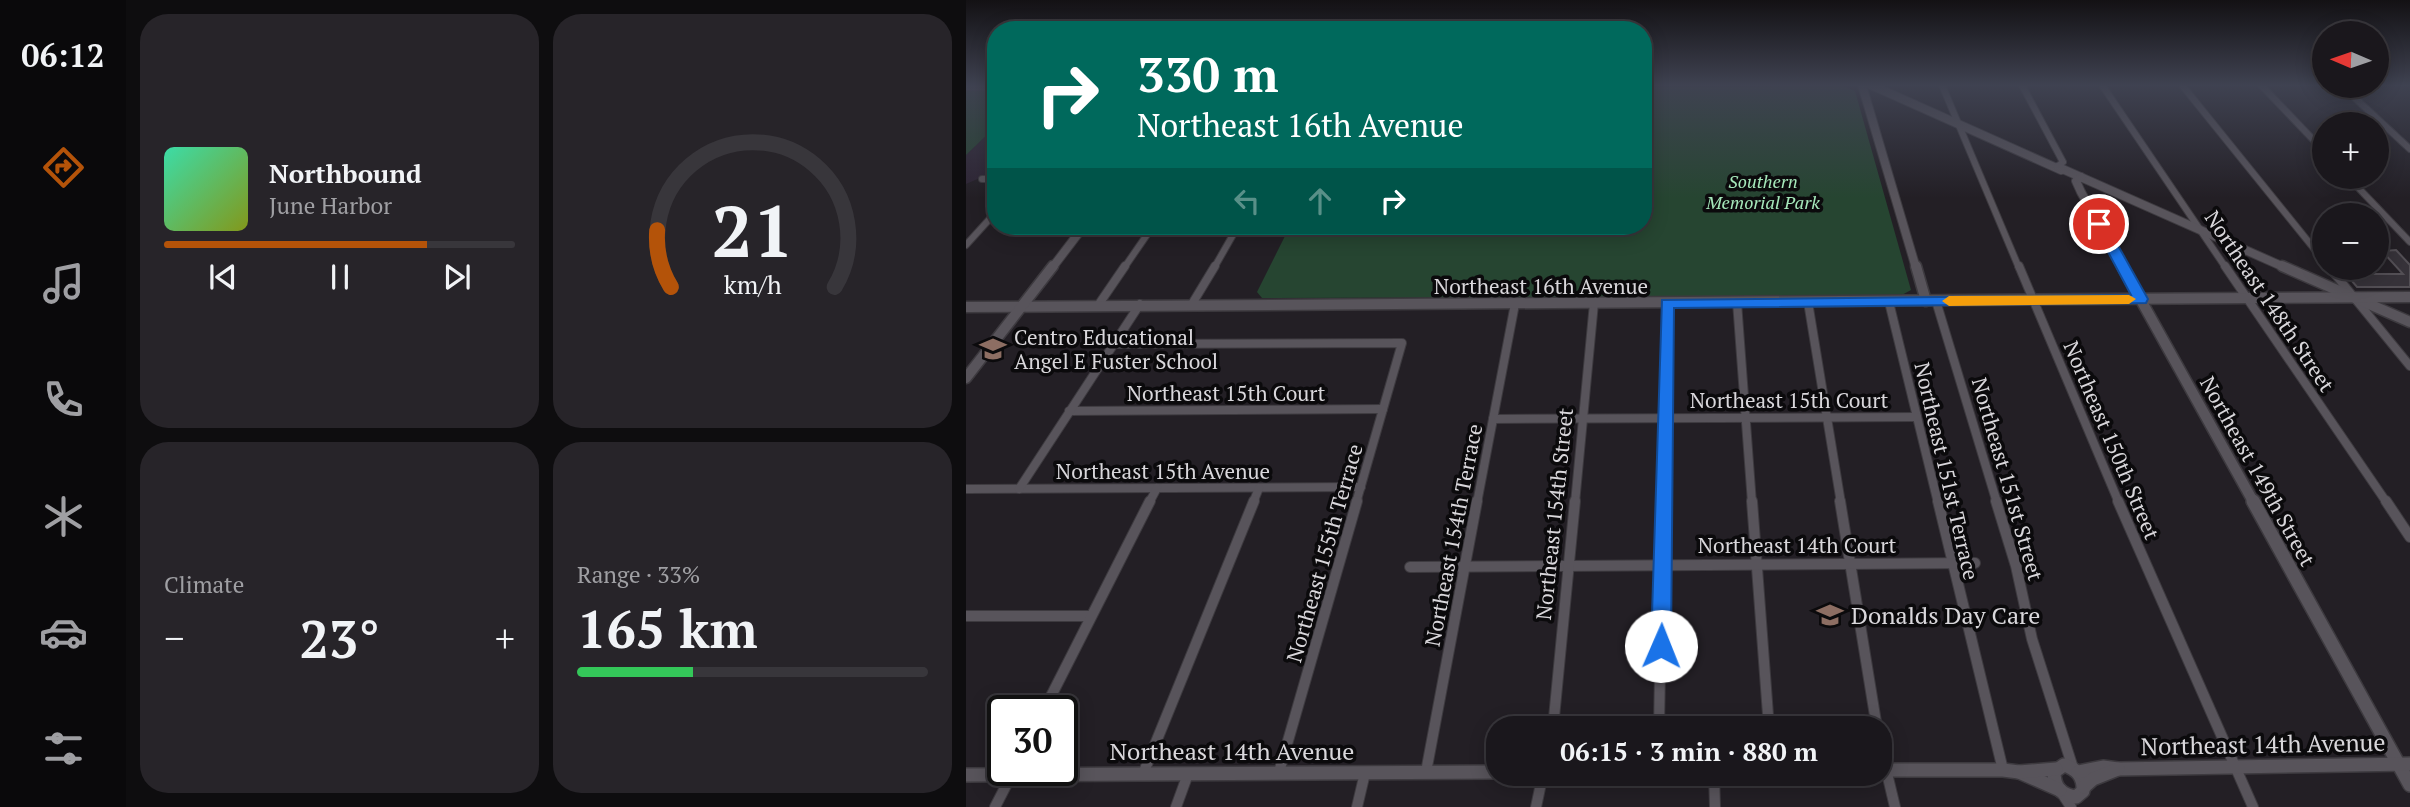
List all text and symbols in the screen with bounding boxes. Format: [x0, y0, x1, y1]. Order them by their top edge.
north arrow [2312, 21, 2389, 98]
map controls [2312, 21, 2389, 280]
text: 06:12 [21, 34, 105, 76]
text: 330 m [1137, 41, 1279, 106]
icon: right [1022, 49, 1113, 140]
text: Northeast 16th Avenue [1137, 104, 1464, 146]
button: + [2312, 112, 2389, 189]
icon: directions [39, 143, 88, 192]
text: Northbound [269, 156, 422, 190]
park label: Southern Memorial Park [1705, 169, 1820, 214]
text: 21 [711, 182, 794, 279]
icon: left [1228, 182, 1266, 220]
icon: ahead [1301, 182, 1339, 220]
icon: right [1374, 182, 1412, 220]
text: June Harbor [269, 190, 392, 221]
pin [2069, 194, 2129, 254]
button: − [2312, 203, 2389, 280]
icon: arrive [2080, 205, 2118, 243]
street label: Northeast 148th Street [2199, 205, 2341, 397]
icon: previous [204, 258, 242, 296]
icon: pause [321, 258, 359, 296]
icon: next [438, 258, 476, 296]
icon: music [39, 259, 88, 308]
text: km/h [724, 268, 782, 301]
street label: Northeast 16th Avenue [1434, 272, 1648, 300]
place label: Centro Educational Angel E Fuster School [1014, 323, 1218, 375]
school or university icon: Centro Educational Angel E Fuster School [978, 334, 1008, 364]
street label: Northeast 150th Street [2057, 336, 2167, 544]
street label: Northeast 151st Terrace [1908, 359, 1986, 583]
street label: Northeast 149th Street [2194, 371, 2322, 571]
street label: Northeast 151st Street [1966, 374, 2050, 584]
icon: phone [39, 375, 88, 424]
street label: Northeast 15th Court [1127, 379, 1325, 407]
street label: Northeast 15th Court [1690, 386, 1888, 414]
street label: Northeast 154th Street [1529, 406, 1579, 621]
street label: Northeast 154th Terrace [1418, 421, 1488, 649]
street label: Northeast 155th Terrace [1279, 440, 1369, 666]
street label: Northeast 15th Avenue [1056, 457, 1270, 485]
icon: climate [39, 492, 88, 541]
street label: Northeast 14th Court [1698, 531, 1896, 559]
text: Range · 33% [577, 559, 700, 590]
text: Climate [164, 569, 244, 600]
text: 165 km [577, 594, 758, 663]
place label: Donalds Day Care [1851, 599, 2040, 631]
school or university icon: Donalds Day Care [1815, 600, 1845, 630]
text: 23° [299, 604, 380, 673]
icon: car [39, 608, 88, 657]
position arrow [1624, 609, 1698, 683]
text: − [164, 613, 184, 663]
text: + [495, 613, 515, 663]
speed limit sign: 30 [987, 695, 1078, 786]
icon: filters [39, 724, 88, 773]
street label: Northeast 14th Avenue [2140, 726, 2386, 762]
text: 06:15 · 3 min · 880 m [1560, 734, 1818, 768]
street label: Northeast 14th Avenue [1110, 735, 1354, 767]

